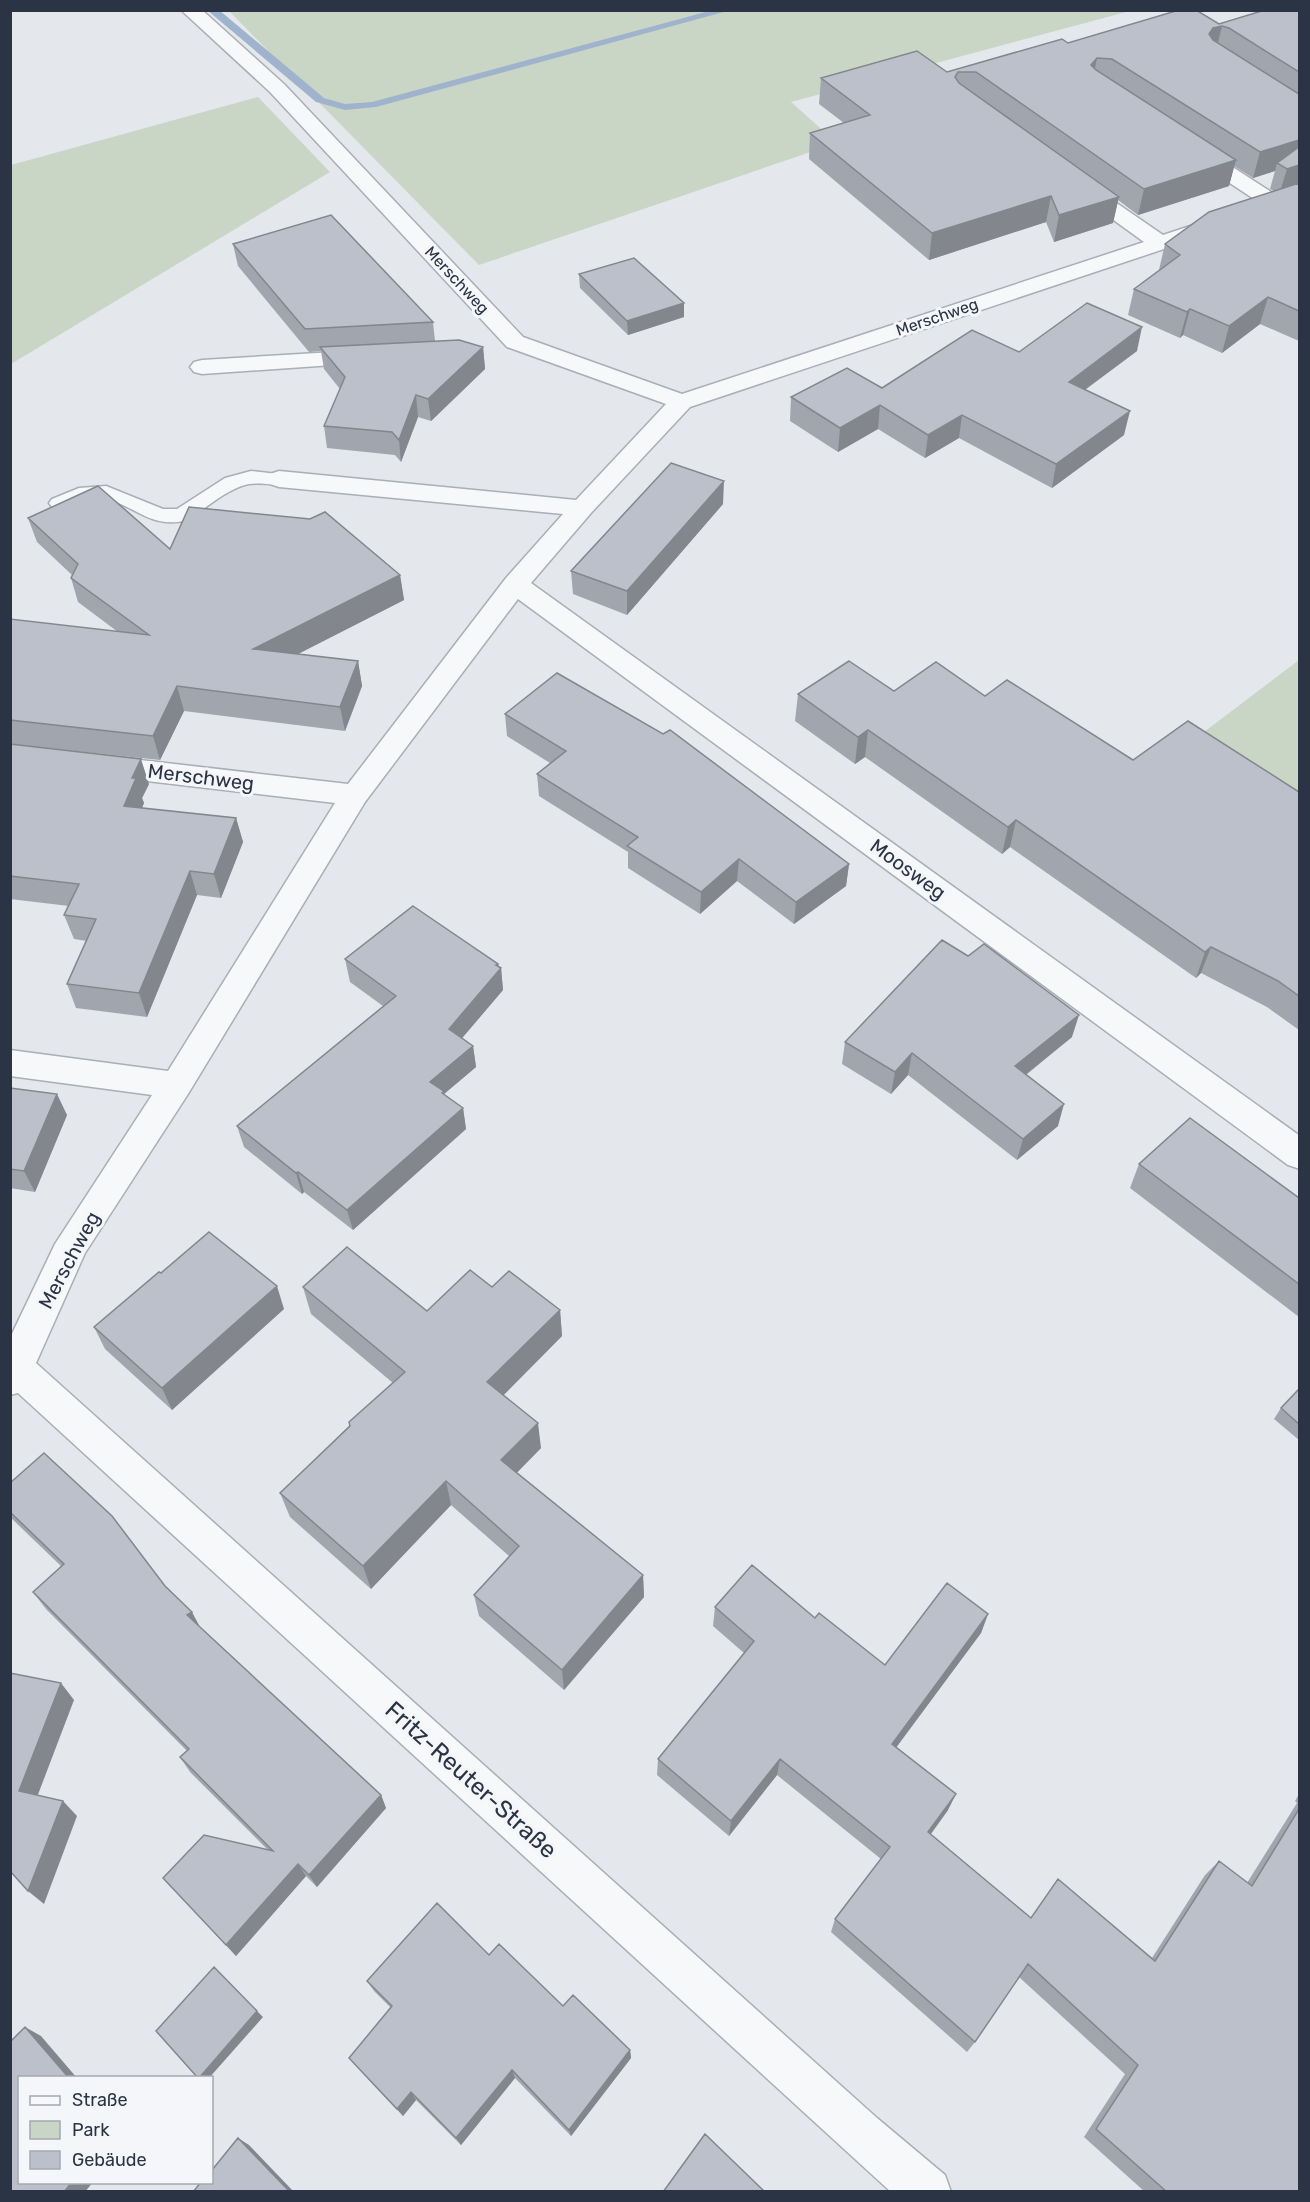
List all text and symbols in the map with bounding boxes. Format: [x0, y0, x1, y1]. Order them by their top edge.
street label: Merschweg [421, 242, 493, 318]
street label: Merschweg [893, 294, 981, 340]
street label: Merschweg [146, 759, 256, 795]
street label: Moosweg [865, 834, 951, 904]
street label: Merschweg [33, 1207, 105, 1313]
street label: Fritz-Reuter-Straße [380, 1696, 562, 1864]
legend [18, 2076, 213, 2184]
text: Straße [72, 2089, 128, 2111]
text: Park [72, 2119, 110, 2141]
text: Gebäude [72, 2149, 147, 2171]

